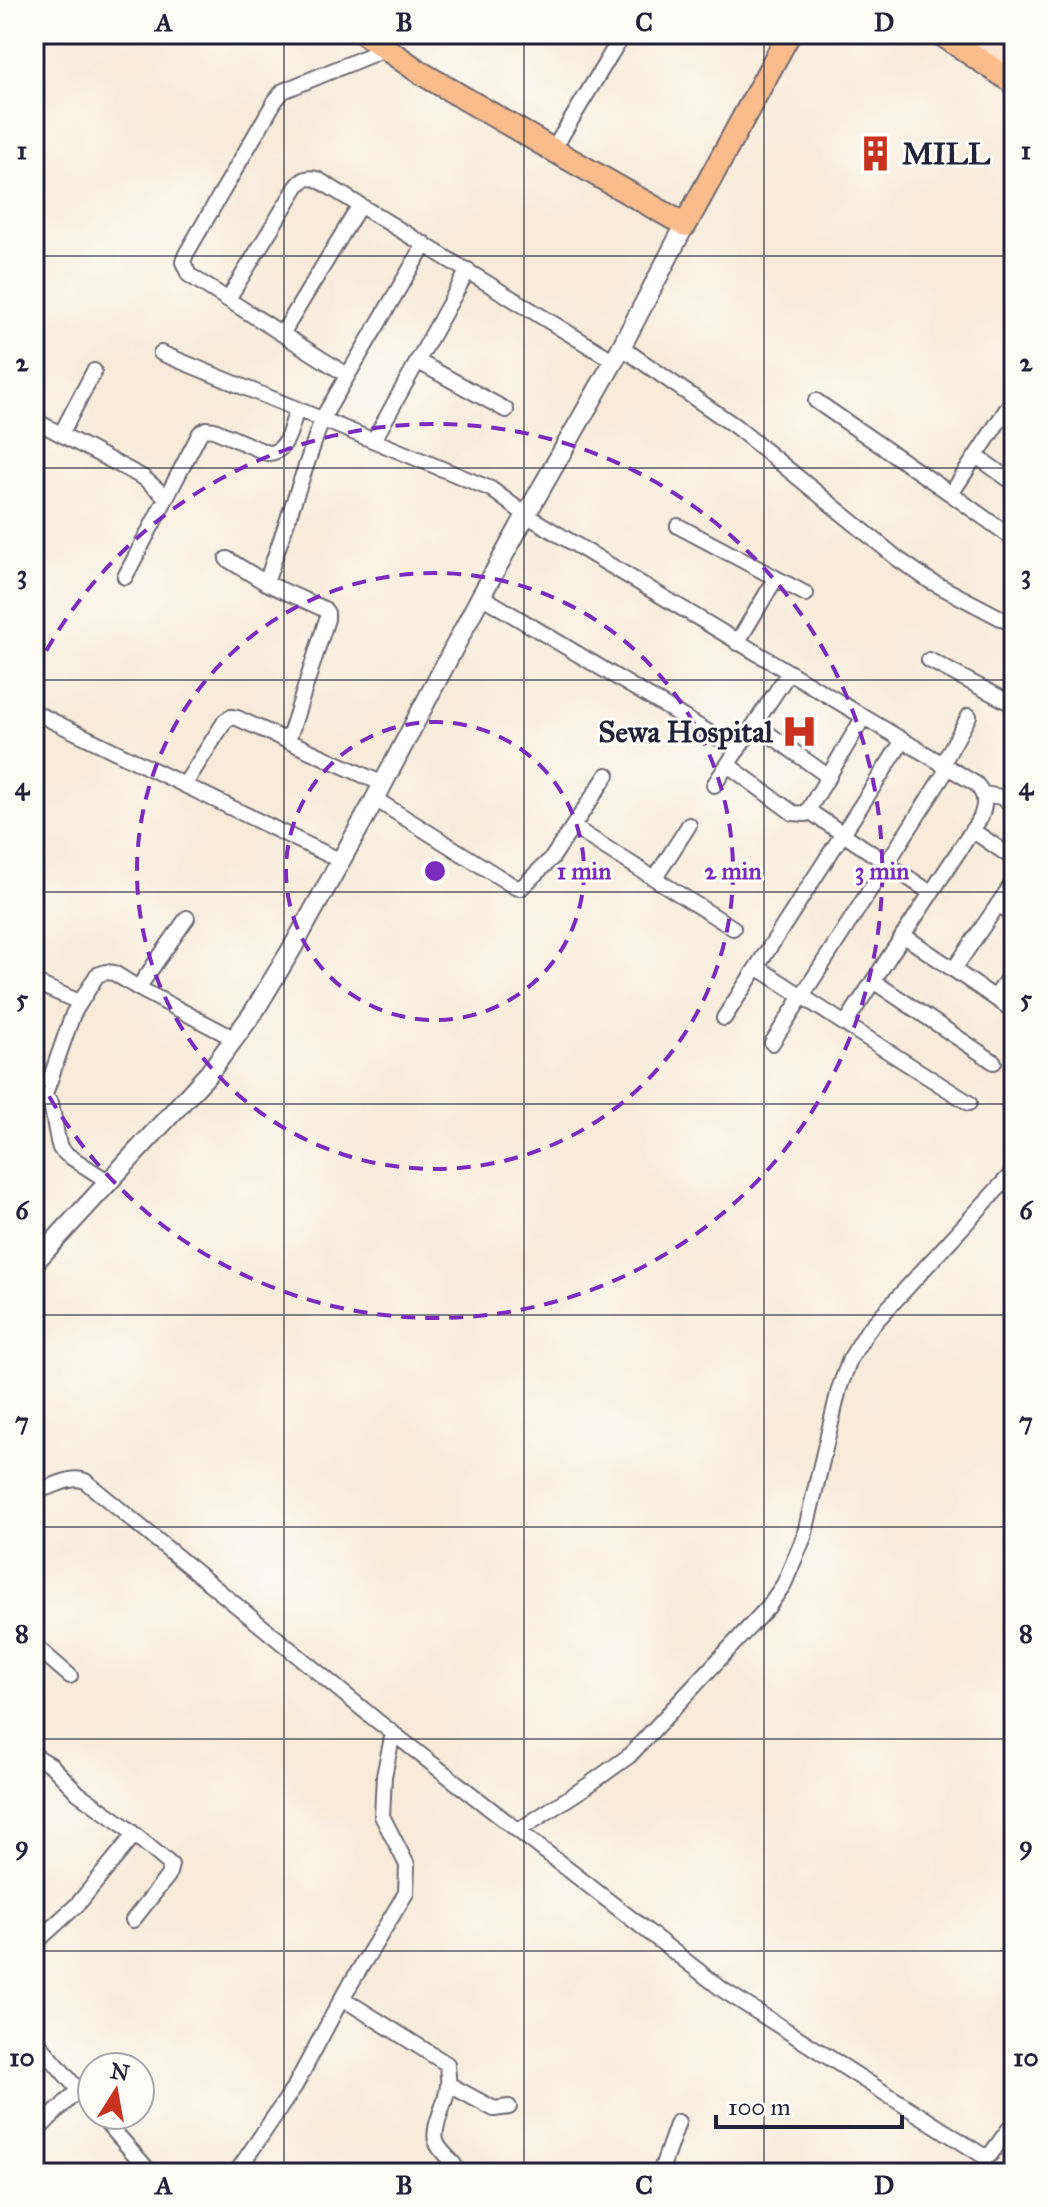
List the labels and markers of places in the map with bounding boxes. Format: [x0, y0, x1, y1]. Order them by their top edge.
building icon: MILL [857, 135, 895, 173]
place label: MILL [902, 136, 991, 172]
hospital icon: Sewa Hospital [780, 713, 818, 751]
place label: Sewa Hospital [598, 714, 774, 750]
centre of rings [421, 857, 449, 885]

